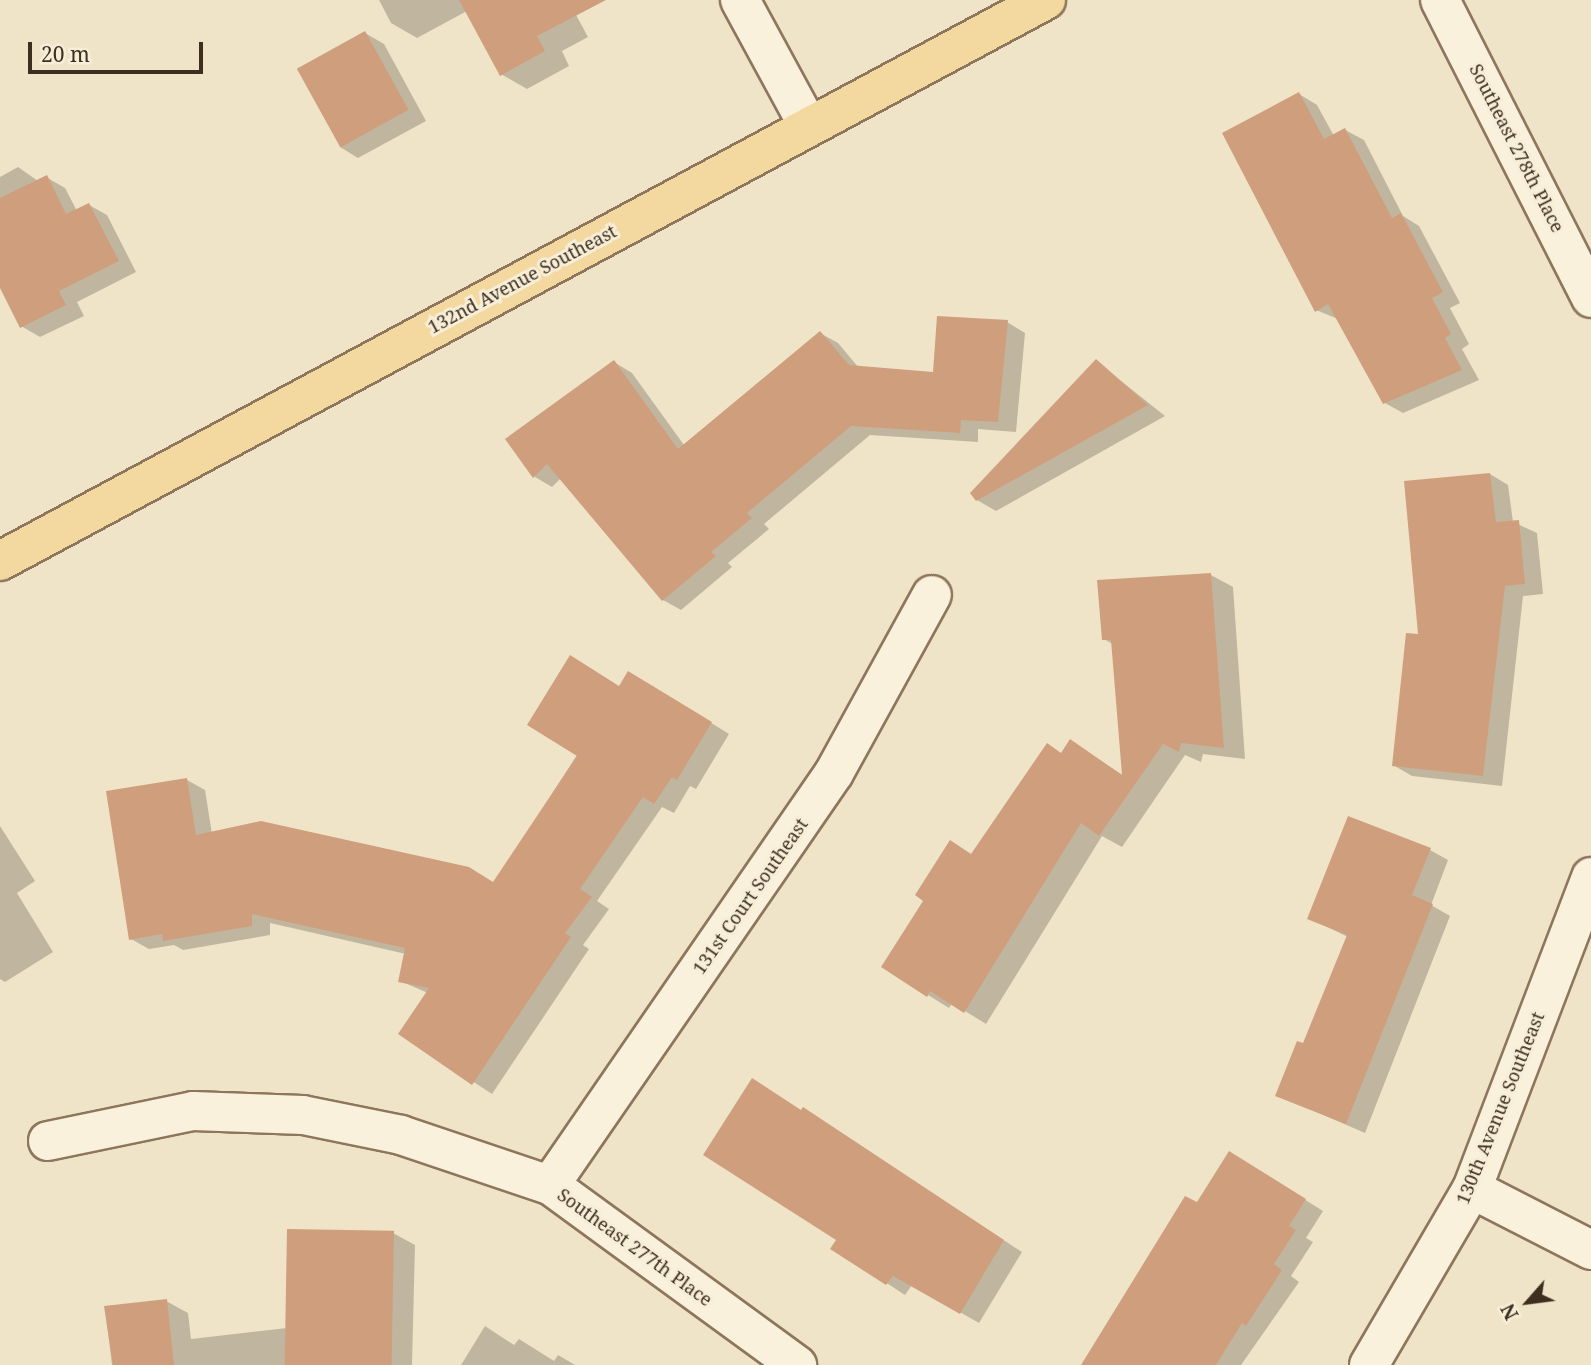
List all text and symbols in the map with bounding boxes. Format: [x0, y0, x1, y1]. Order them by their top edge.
scale bar [32, 28, 206, 72]
text: 20 m [41, 40, 90, 68]
street label: Southeast 278th Place [1465, 60, 1569, 236]
street label: 132nd Avenue Southeast [424, 220, 620, 338]
street label: 131st Court Southeast [688, 814, 812, 978]
street label: 130th Avenue Southeast [1452, 1009, 1548, 1207]
street label: Southeast 277th Place [553, 1184, 717, 1310]
north arrow [1493, 1267, 1563, 1337]
text: N [1494, 1299, 1524, 1325]

